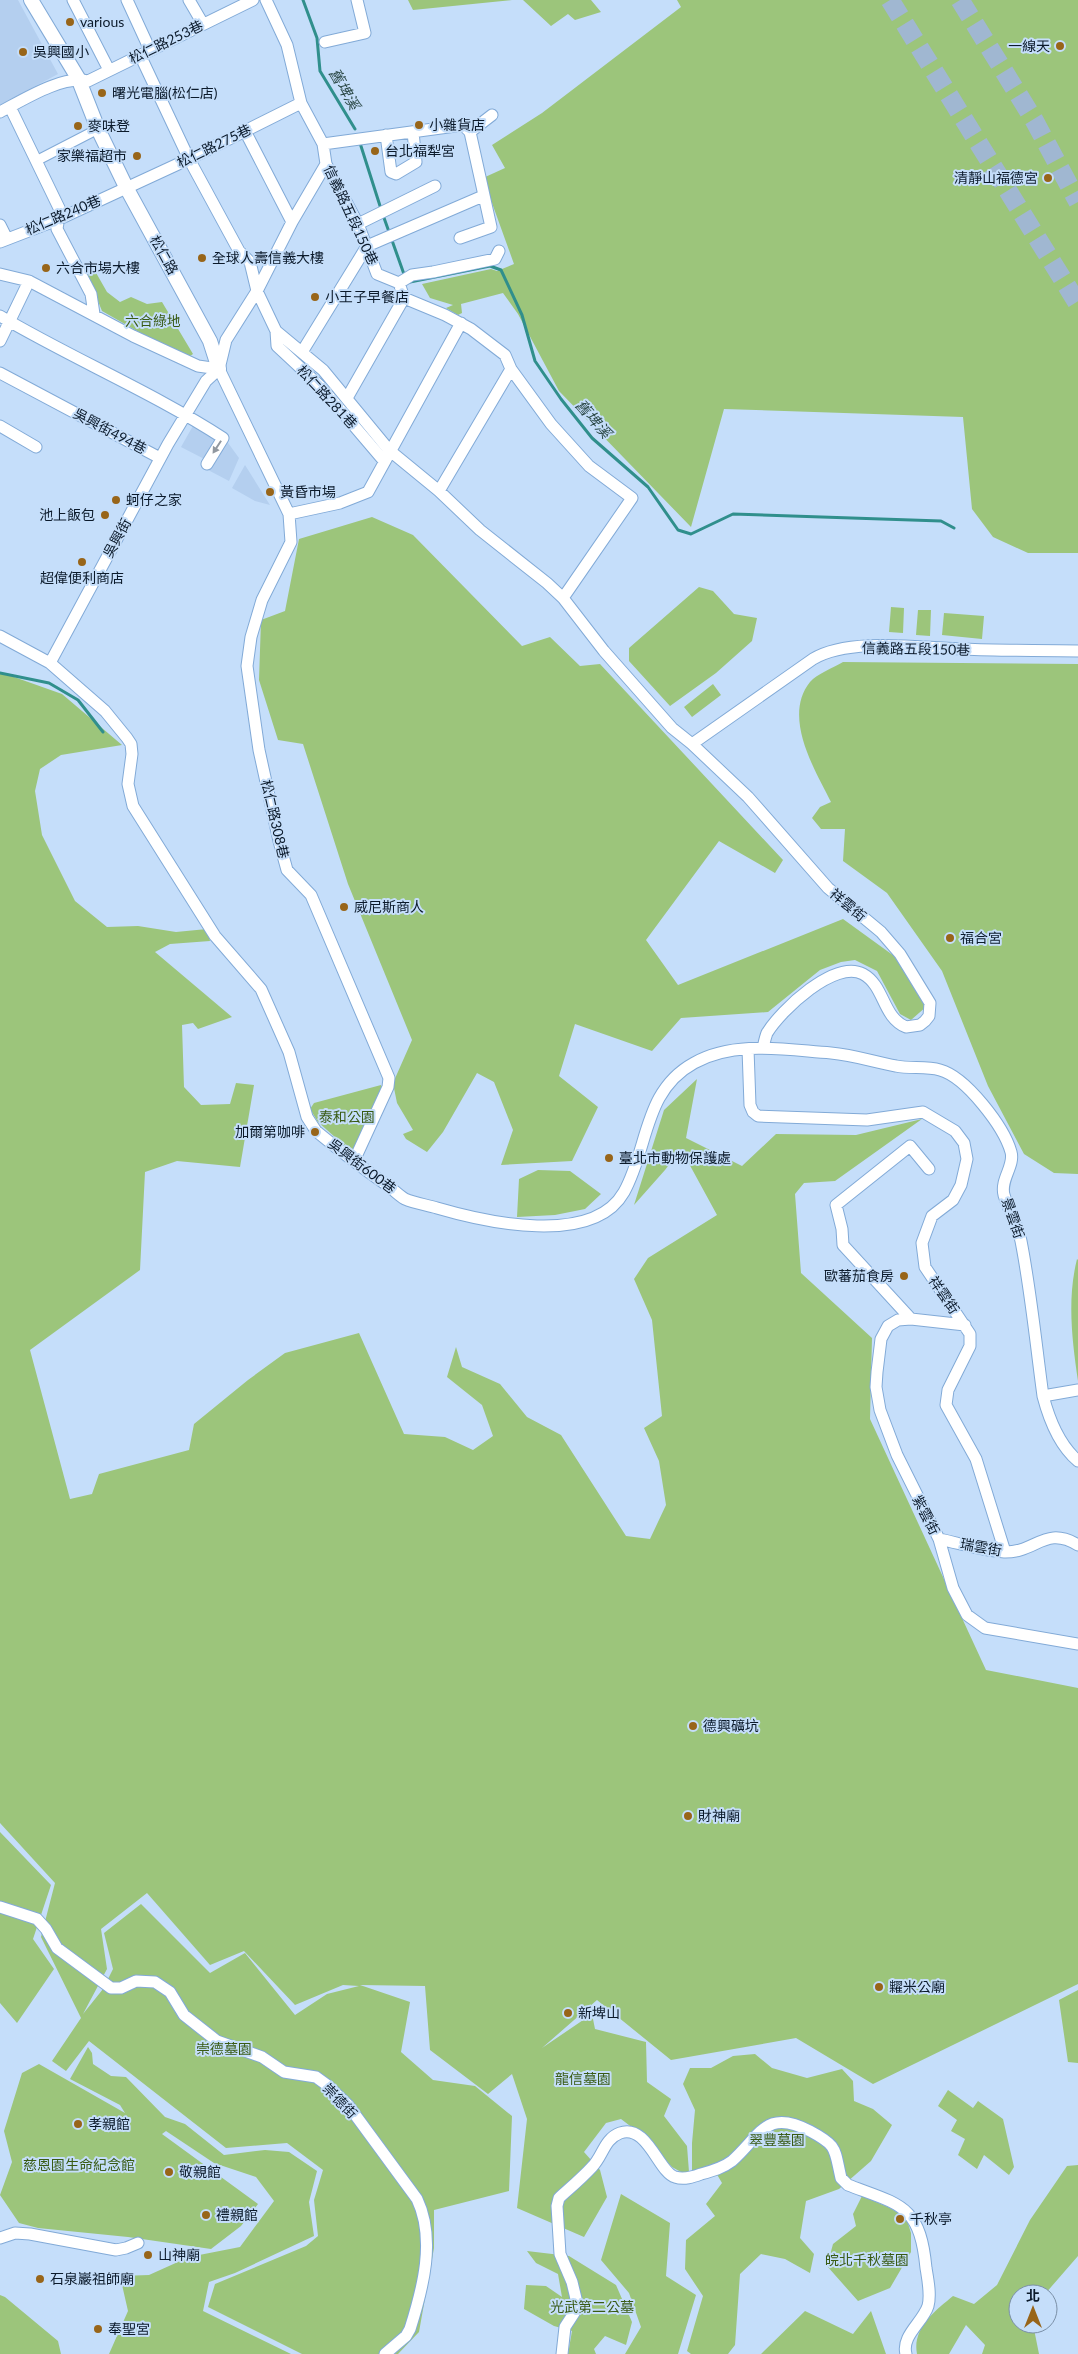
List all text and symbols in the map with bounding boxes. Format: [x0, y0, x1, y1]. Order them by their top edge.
place label: various [80, 13, 124, 30]
marker: various [64, 16, 76, 28]
street label: 松仁路253巷 [126, 16, 206, 67]
place label: 一線天 [1008, 37, 1050, 54]
marker: 一線天 [1054, 40, 1066, 52]
place label: 吳興國小 [33, 43, 89, 60]
marker: 吳興國小 [17, 46, 29, 58]
water label: 舊埤溪 [326, 65, 365, 114]
place label: 曙光電腦(松仁店) [112, 84, 218, 101]
marker: 曙光電腦(松仁店) [96, 87, 108, 99]
place label: 小雜貨店 [429, 116, 485, 133]
place label: 麥味登 [88, 117, 130, 134]
marker: 小雜貨店 [413, 119, 425, 131]
marker: 麥味登 [72, 120, 84, 132]
street label: 松仁路275巷 [174, 120, 254, 171]
place label: 台北福犁宮 [385, 142, 455, 159]
marker: 台北福犁宮 [369, 145, 381, 157]
place label: 家樂福超市 [57, 147, 127, 164]
marker: 家樂福超市 [131, 150, 143, 162]
street label: 信義路五段150巷 [321, 162, 382, 267]
place label: 清靜山福德宮 [954, 169, 1038, 186]
marker: 清靜山福德宮 [1042, 172, 1054, 184]
street label: 松仁路240巷 [22, 191, 103, 238]
street label: 松仁路 [147, 232, 182, 277]
place label: 全球人壽信義大樓 [212, 249, 324, 266]
marker: 全球人壽信義大樓 [196, 252, 208, 264]
place label: 六合市場大樓 [56, 259, 140, 276]
marker: 六合市場大樓 [40, 262, 52, 274]
place label: 小王子早餐店 [325, 288, 409, 305]
marker: 小王子早餐店 [309, 291, 321, 303]
park label: 六合綠地 [125, 312, 181, 329]
street label: 松仁路281巷 [294, 361, 361, 432]
water label: 舊埤溪 [572, 395, 617, 443]
street label: 吳興街494巷 [71, 404, 150, 457]
one-way arrow [212, 441, 222, 454]
place label: 黃昏市場 [280, 483, 336, 500]
marker: 黃昏市場 [264, 486, 276, 498]
place label: 蚵仔之家 [126, 491, 182, 508]
marker: 蚵仔之家 [110, 494, 122, 506]
place label: 池上飯包 [39, 506, 95, 523]
marker: 池上飯包 [99, 509, 111, 521]
street label: 吳興街 [99, 515, 134, 560]
marker: 超偉便利商店 [76, 556, 88, 568]
place label: 超偉便利商店 [40, 569, 124, 586]
street label: 信義路五段150巷 [862, 639, 970, 658]
street label: 松仁路308巷 [258, 778, 293, 860]
street label: 祥雲街 [827, 885, 870, 925]
place label: 威尼斯商人 [354, 898, 424, 915]
marker: 威尼斯商人 [338, 901, 350, 913]
place label: 福合宮 [960, 929, 1002, 946]
marker: 福合宮 [944, 932, 956, 944]
park label: 泰和公園 [319, 1108, 375, 1125]
place label: 加爾第咖啡 [235, 1123, 305, 1140]
marker: 加爾第咖啡 [309, 1126, 321, 1138]
street label: 吳興街600巷 [325, 1135, 400, 1197]
place label: 臺北市動物保護處 [619, 1149, 731, 1166]
marker: 臺北市動物保護處 [603, 1152, 615, 1164]
street label: 景雲街 [999, 1195, 1028, 1240]
place label: 歐蕃茄食房 [824, 1267, 894, 1284]
marker: 歐蕃茄食房 [898, 1270, 910, 1282]
street label: 祥雲街 [926, 1273, 963, 1317]
street label: 紫雲街 [909, 1492, 944, 1537]
street label: 瑞雲街 [959, 1534, 1003, 1559]
place label: 德興礦坑 [703, 1717, 759, 1734]
marker: 德興礦坑 [687, 1720, 699, 1732]
place label: 財神廟 [698, 1807, 740, 1824]
marker: 財神廟 [682, 1810, 694, 1822]
place label: 糶米公廟 [889, 1978, 945, 1995]
marker: 糶米公廟 [873, 1981, 885, 1993]
place label: 新埤山 [578, 2004, 620, 2021]
marker: 新埤山 [562, 2007, 574, 2019]
park label: 崇德墓園 [196, 2040, 252, 2057]
park label: 龍信墓園 [555, 2070, 611, 2087]
street label: 崇德街 [320, 2080, 361, 2122]
place label: 孝親館 [88, 2115, 130, 2132]
marker: 孝親館 [72, 2118, 84, 2130]
park label: 翠豐墓園 [749, 2131, 805, 2148]
park label: 慈恩園生命紀念館 [23, 2156, 135, 2173]
place label: 敬親館 [179, 2163, 221, 2180]
marker: 敬親館 [163, 2166, 175, 2178]
place label: 禮親館 [216, 2206, 258, 2223]
marker: 禮親館 [200, 2209, 212, 2221]
place label: 千秋亭 [910, 2210, 952, 2227]
marker: 千秋亭 [894, 2213, 906, 2225]
place label: 山神廟 [158, 2246, 200, 2263]
marker: 山神廟 [142, 2249, 154, 2261]
park label: 皖北千秋墓園 [825, 2251, 909, 2268]
place label: 石泉巖祖師廟 [50, 2270, 134, 2287]
marker: 石泉巖祖師廟 [34, 2273, 46, 2285]
north arrow [1008, 2284, 1058, 2334]
text: 北 [1026, 2287, 1040, 2304]
park label: 光武第二公墓 [550, 2298, 634, 2315]
place label: 奉聖宮 [108, 2320, 150, 2337]
marker: 奉聖宮 [92, 2323, 104, 2335]

